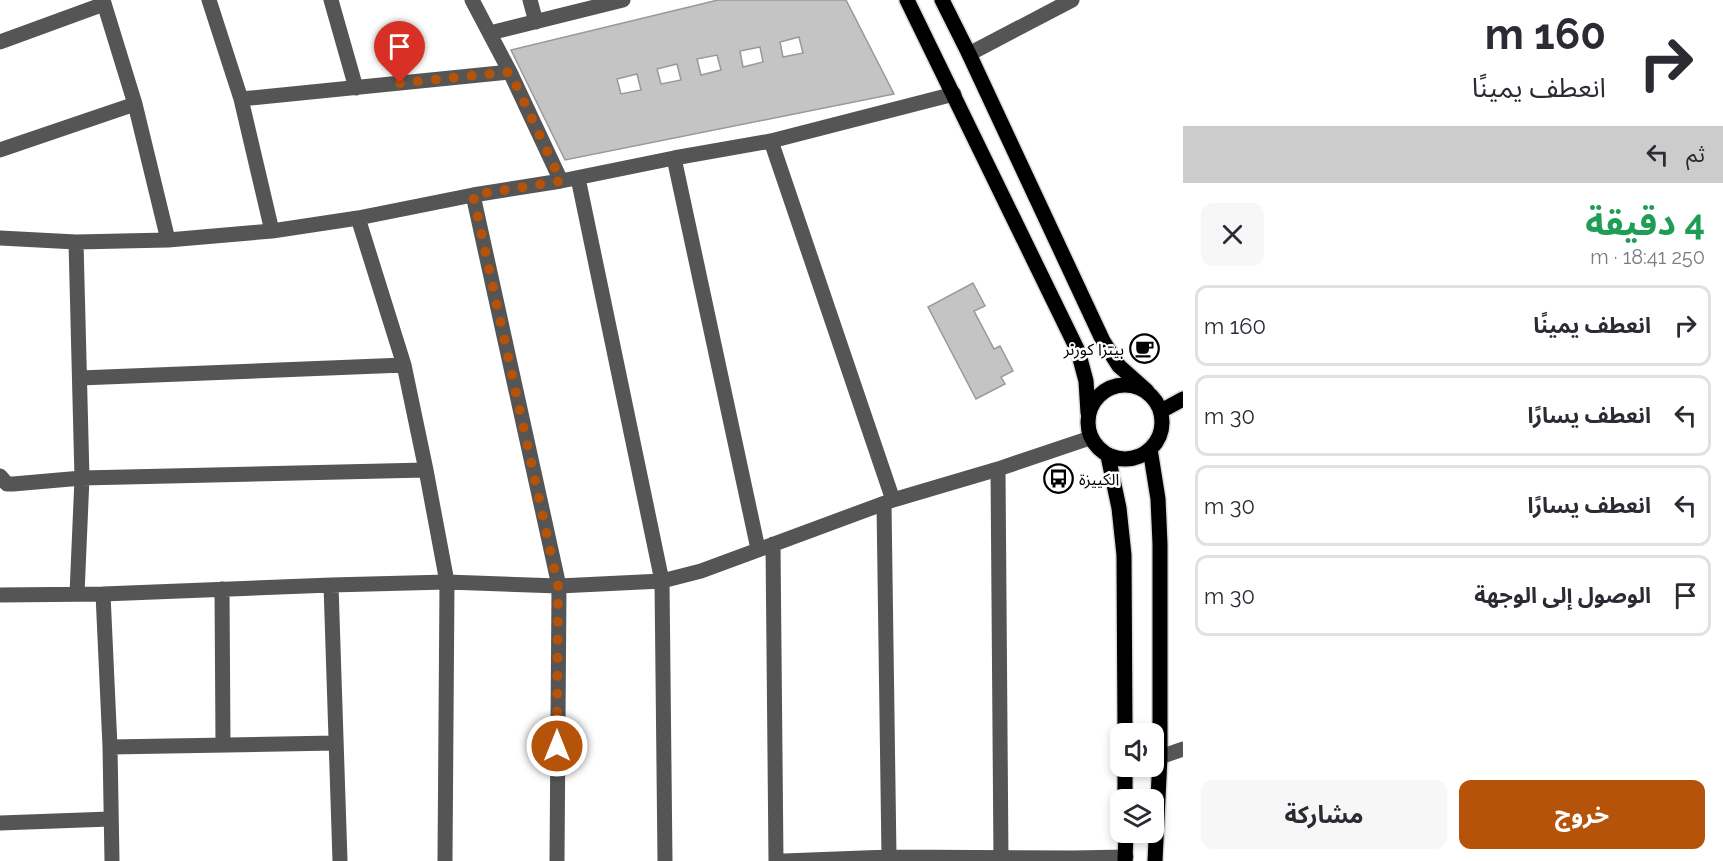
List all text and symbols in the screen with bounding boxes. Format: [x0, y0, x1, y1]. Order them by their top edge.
text: 160 m [1485, 10, 1606, 59]
pin [374, 21, 425, 83]
icon: right [1627, 24, 1705, 102]
icon: arrive [383, 30, 416, 63]
text: انعطف يمينًا [1472, 72, 1606, 103]
icon: left [1641, 138, 1674, 171]
text: ثم [1686, 141, 1705, 167]
text: 4 دقيقة [1585, 201, 1705, 243]
button: close [1201, 203, 1264, 266]
text: 250 m · 18:41 [1590, 245, 1705, 269]
icon: right [1669, 309, 1702, 342]
text: انعطف يمينًا [1533, 312, 1651, 338]
text: 160 m [1204, 313, 1266, 339]
cafe icon: بيتزا كورنر [1129, 333, 1161, 365]
place label: بيتزا كورنر [1063, 340, 1124, 359]
icon: left [1669, 399, 1702, 432]
text: انعطف يسارًا [1528, 402, 1651, 428]
text: 30 m [1204, 403, 1255, 429]
bus stop icon: الكييزة [1042, 463, 1074, 495]
place label: الكييزة [1079, 470, 1119, 489]
icon: left [1669, 489, 1702, 522]
text: انعطف يسارًا [1528, 492, 1651, 518]
text: 30 m [1204, 493, 1255, 519]
icon: arrive [1669, 579, 1702, 612]
text: الوصول إلى الوجهة [1474, 582, 1651, 608]
text: 30 m [1204, 583, 1255, 609]
position arrow [525, 714, 589, 778]
map controls [1110, 723, 1164, 843]
button: sound [1110, 723, 1164, 777]
button: مشاركة [1201, 780, 1447, 849]
button: خروج [1459, 780, 1705, 849]
button: layers [1110, 789, 1164, 843]

